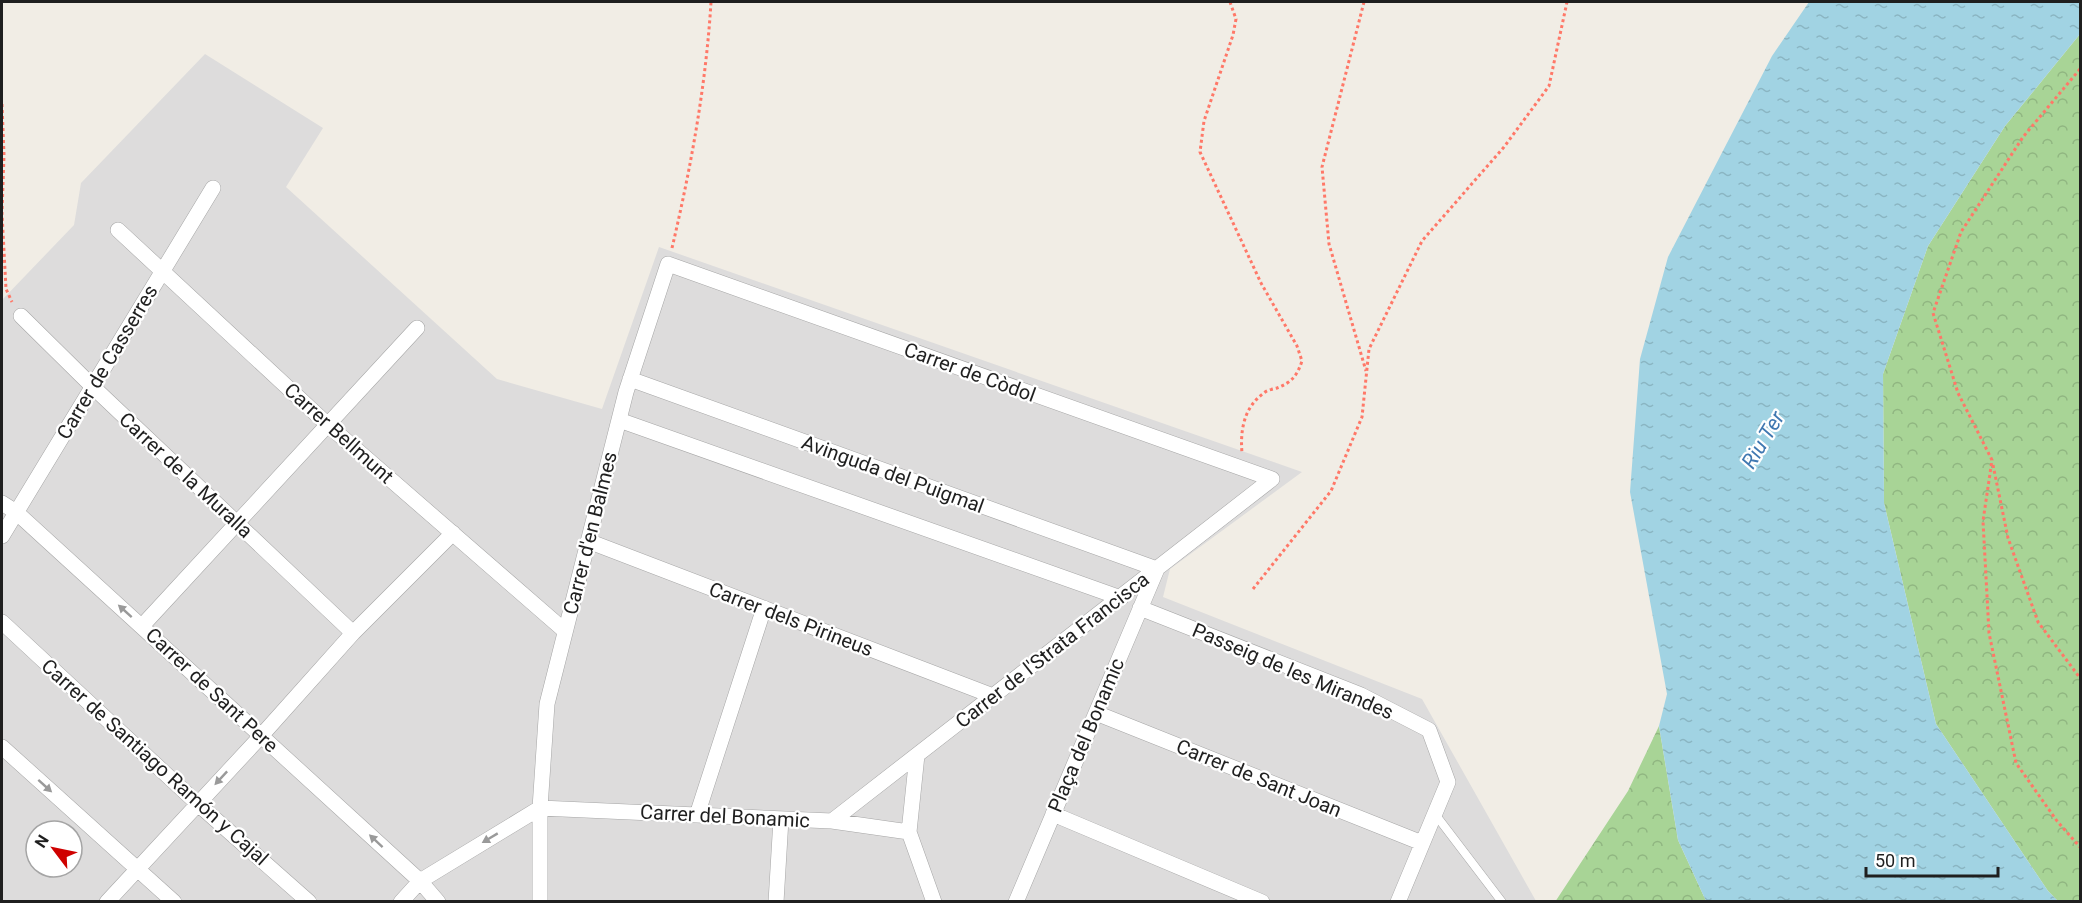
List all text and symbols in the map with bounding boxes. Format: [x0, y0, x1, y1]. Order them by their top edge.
street label: Carrer de Casserres [51, 280, 163, 444]
street label: Carrer de Còdol [901, 337, 1039, 407]
street label: Carrer Bellmunt [279, 378, 399, 488]
water label: Riu Ter [1737, 406, 1790, 473]
street label: Carrer de la Muralla [114, 407, 258, 543]
street label: Avinguda del Puigmal [799, 430, 987, 518]
street label: Carrer d'en Balmes [558, 449, 622, 617]
street label: Carrer de l'Strata Francisca [950, 567, 1154, 733]
street label: Carrer dels Pirineus [706, 577, 876, 661]
one-way arrow [118, 604, 133, 618]
street label: Passeig de les Mirandes [1189, 618, 1397, 724]
street label: Carrer de Sant Pere [141, 623, 283, 757]
street label: Carrer de Santiago Ramón y Cajal [37, 654, 273, 870]
street label: Plaça del Bonamic [1043, 654, 1129, 816]
street label: Carrer de Sant Joan [1173, 734, 1345, 822]
one-way arrow [215, 771, 229, 785]
one-way arrow [37, 779, 52, 792]
street label: Carrer del Bonamic [639, 800, 811, 832]
north arrow [24, 819, 84, 879]
text: N [31, 831, 53, 851]
one-way arrow [482, 833, 498, 844]
one-way arrow [369, 834, 384, 848]
scale bar [1866, 840, 1998, 878]
text: 50 m [1875, 850, 1915, 871]

